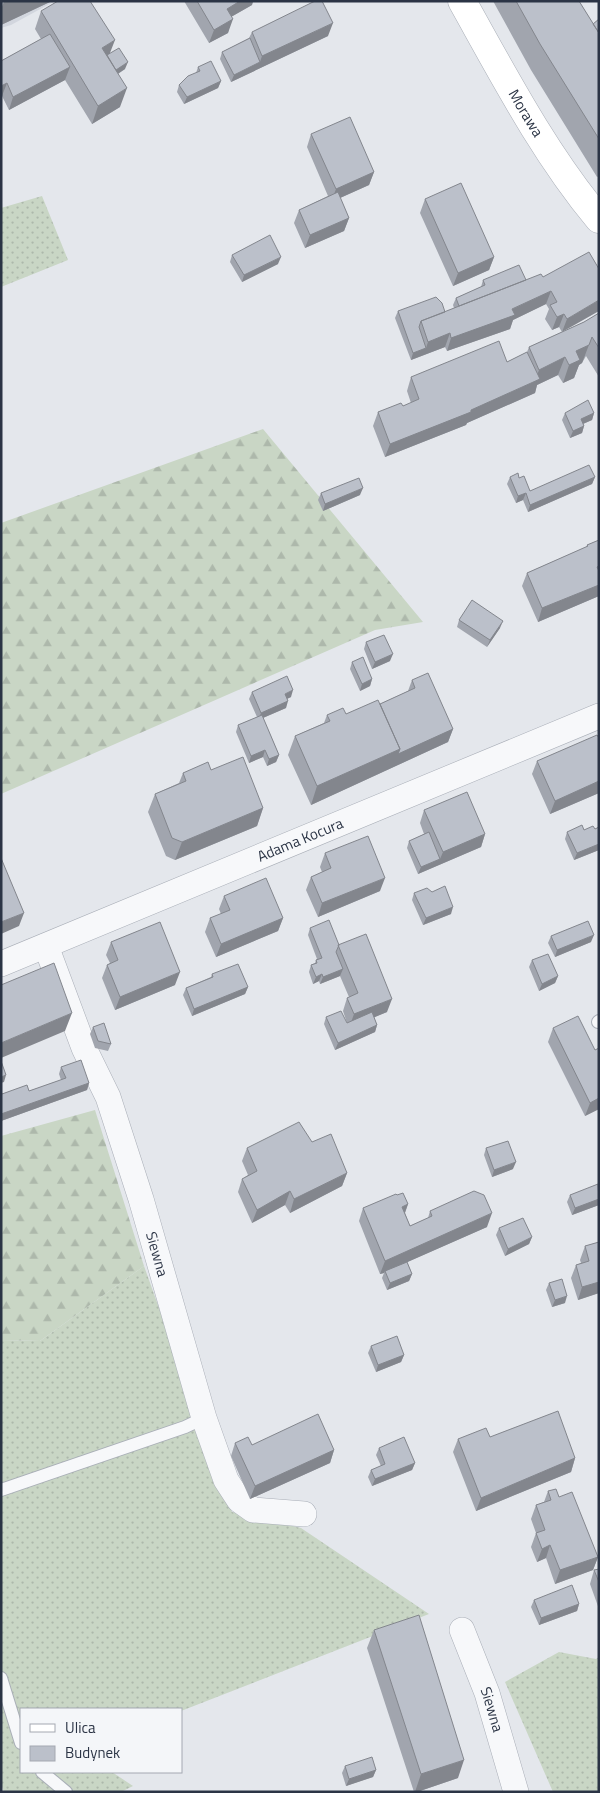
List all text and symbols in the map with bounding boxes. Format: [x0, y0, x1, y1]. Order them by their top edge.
street label: Morawa [503, 85, 550, 142]
street label: Adama Kocura [254, 811, 347, 868]
street label: Siewna [140, 1229, 175, 1280]
street label: Siewna [475, 1683, 510, 1735]
legend [20, 1708, 182, 1773]
text: Ulica [65, 1716, 96, 1739]
text: Budynek [65, 1741, 120, 1764]

